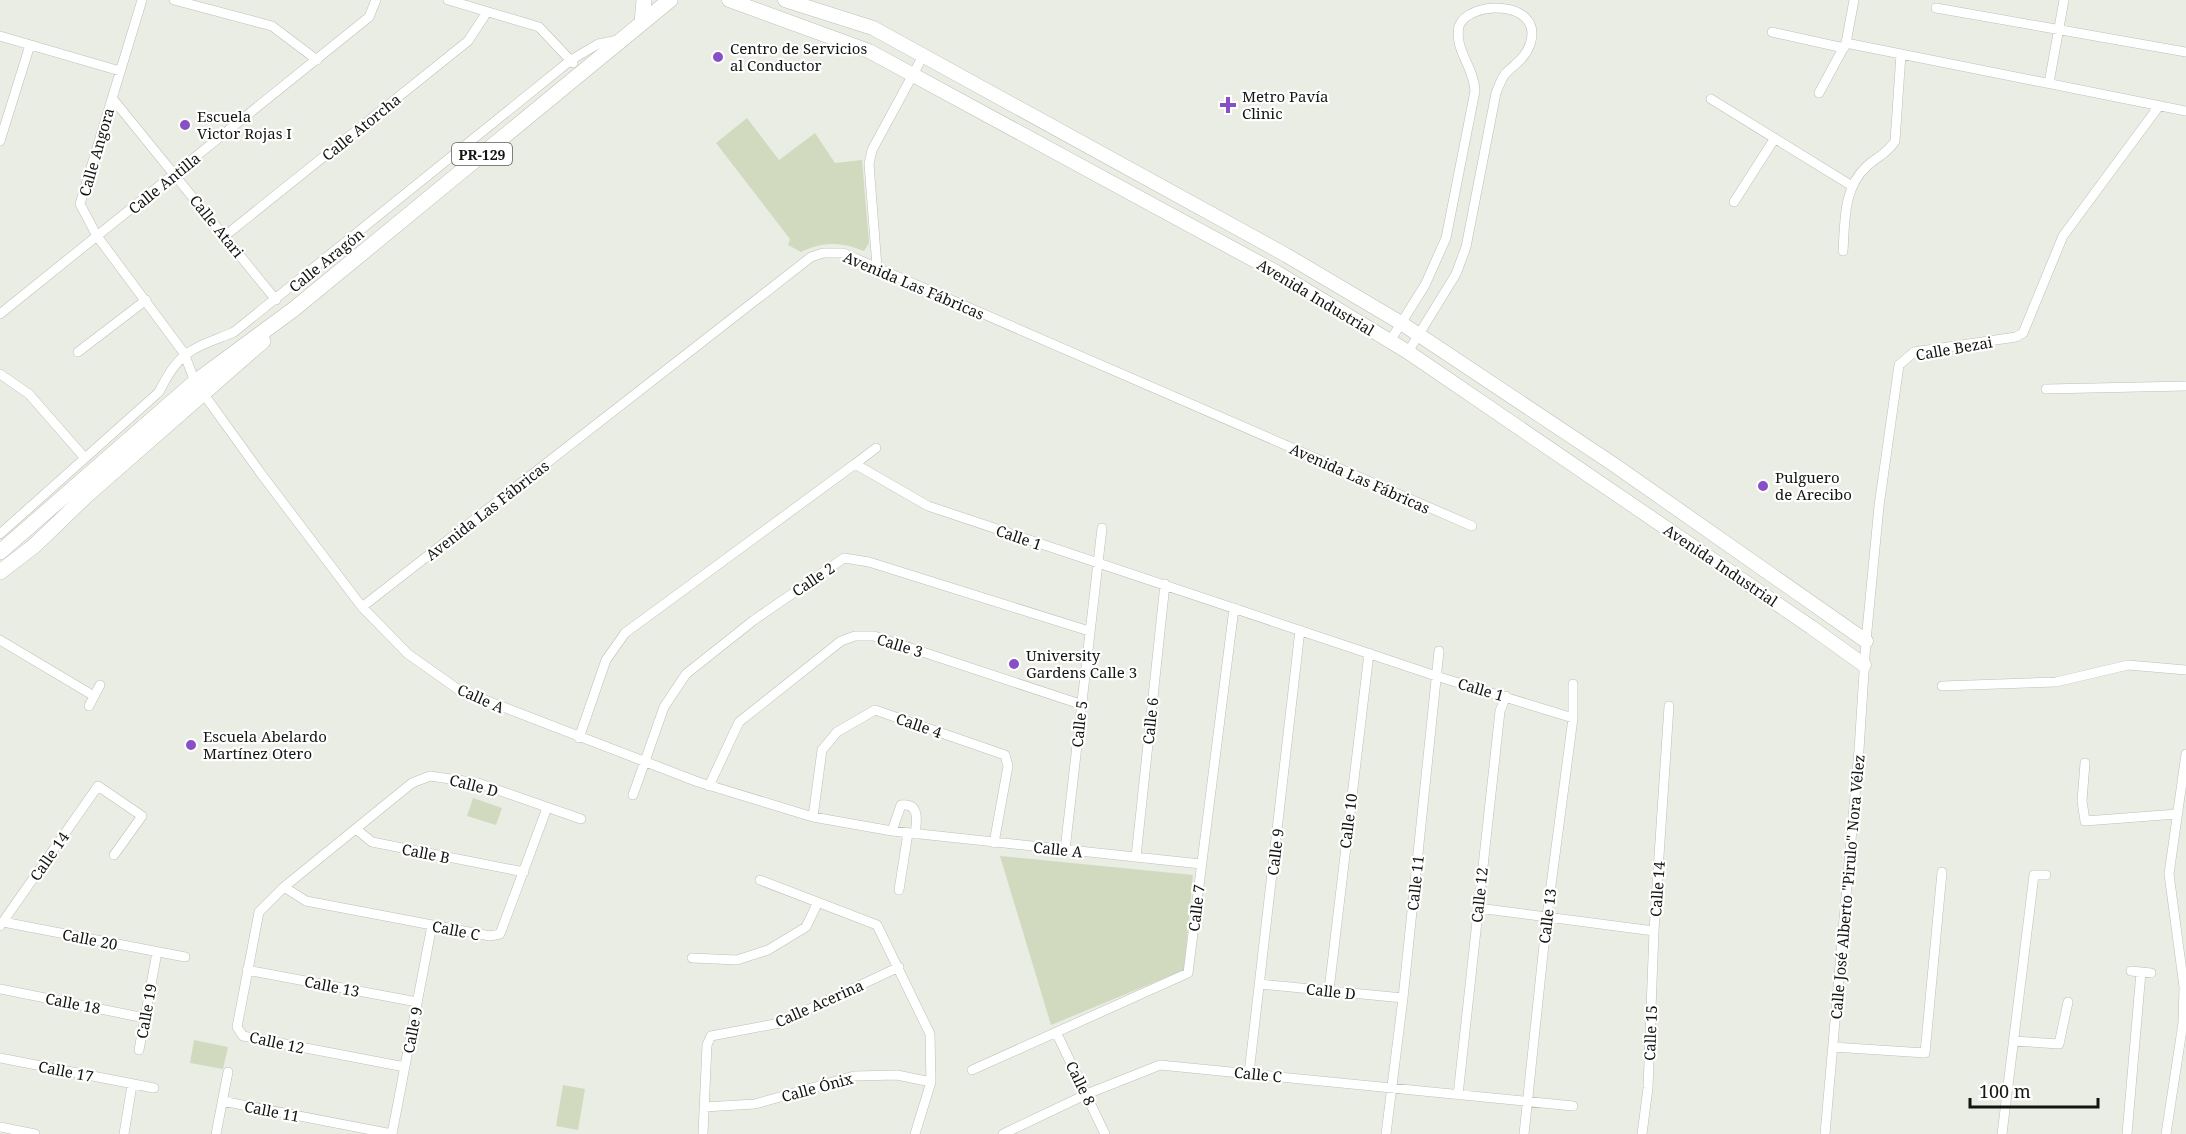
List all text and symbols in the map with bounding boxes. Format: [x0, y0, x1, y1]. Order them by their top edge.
place label: Centro de Servicios al Conductor [730, 38, 868, 75]
marker: Centro de Servicios al Conductor [711, 50, 725, 64]
place label: Metro Pavía Clinic [1242, 86, 1328, 123]
street label: Calle Atorcha [317, 89, 405, 165]
marker: Metro Pavía Clinic [1219, 96, 1237, 114]
street label: Calle Angora [74, 105, 118, 199]
place label: Escuela Victor Rojas I [197, 106, 292, 143]
marker: Escuela Victor Rojas I [178, 118, 192, 132]
road number: PR-129 [452, 143, 512, 165]
street label: Calle Antilla [124, 148, 204, 218]
street label: Calle Atari [186, 191, 249, 262]
street label: Calle Aragón [284, 223, 368, 296]
street label: Avenida Las Fábricas [840, 246, 988, 324]
street label: Avenida Industrial [1254, 254, 1379, 340]
street label: Calle Bezai [1914, 331, 1994, 365]
street label: Avenida Las Fábricas [1287, 438, 1433, 518]
street label: Avenida Las Fábricas [421, 455, 553, 564]
place label: Pulguero de Arecibo [1775, 467, 1852, 504]
marker: Pulguero de Arecibo [1756, 479, 1770, 493]
street label: Avenida Industrial [1660, 519, 1782, 611]
street label: Calle 1 [993, 520, 1045, 554]
street label: Calle 2 [788, 557, 838, 601]
street label: Calle 3 [874, 629, 926, 661]
place label: University Gardens Calle 3 [1026, 645, 1137, 682]
marker: University Gardens Calle 3 [1007, 657, 1021, 671]
street label: Calle 1 [1456, 673, 1506, 705]
street label: Calle A [454, 679, 508, 717]
street label: Calle 6 [1138, 696, 1162, 746]
street label: Calle 5 [1067, 699, 1091, 749]
street label: Calle 4 [893, 708, 945, 742]
place label: Escuela Abelardo Martínez Otero [203, 726, 327, 763]
marker: Escuela Abelardo Martínez Otero [184, 738, 198, 752]
street label: Calle José Alberto "Pirulo" Nora Vélez [1825, 754, 1869, 1020]
street label: Calle D [447, 769, 501, 801]
street label: Calle 10 [1335, 792, 1361, 850]
street label: Calle 14 [25, 827, 74, 885]
street label: Calle 9 [1262, 827, 1288, 877]
street label: Calle A [1032, 836, 1084, 862]
street label: Calle B [400, 839, 452, 867]
street label: Calle 11 [1402, 854, 1428, 912]
street label: Calle 14 [1645, 860, 1669, 917]
street label: Calle 12 [1466, 866, 1492, 924]
street label: Calle 7 [1183, 883, 1209, 933]
street label: Calle 13 [1534, 887, 1560, 945]
street label: Calle C [430, 916, 482, 944]
street label: Calle 20 [61, 924, 119, 954]
street label: Calle 13 [303, 971, 361, 1001]
street label: Calle Acerina [772, 975, 866, 1031]
street label: Calle D [1305, 978, 1357, 1004]
street label: Calle 19 [131, 982, 161, 1040]
street label: Calle 18 [44, 988, 102, 1018]
street label: Calle 9 [398, 1005, 426, 1055]
street label: Calle 15 [1639, 1005, 1661, 1061]
street label: Calle 12 [248, 1026, 306, 1058]
street label: Calle 17 [37, 1056, 95, 1086]
street label: Calle 8 [1062, 1057, 1100, 1109]
street label: Calle C [1233, 1062, 1283, 1086]
street label: Calle Ónix [779, 1068, 855, 1106]
scale bar [1970, 1071, 2098, 1109]
text: 100 m [1979, 1079, 2031, 1103]
street label: Calle 11 [243, 1096, 301, 1126]

